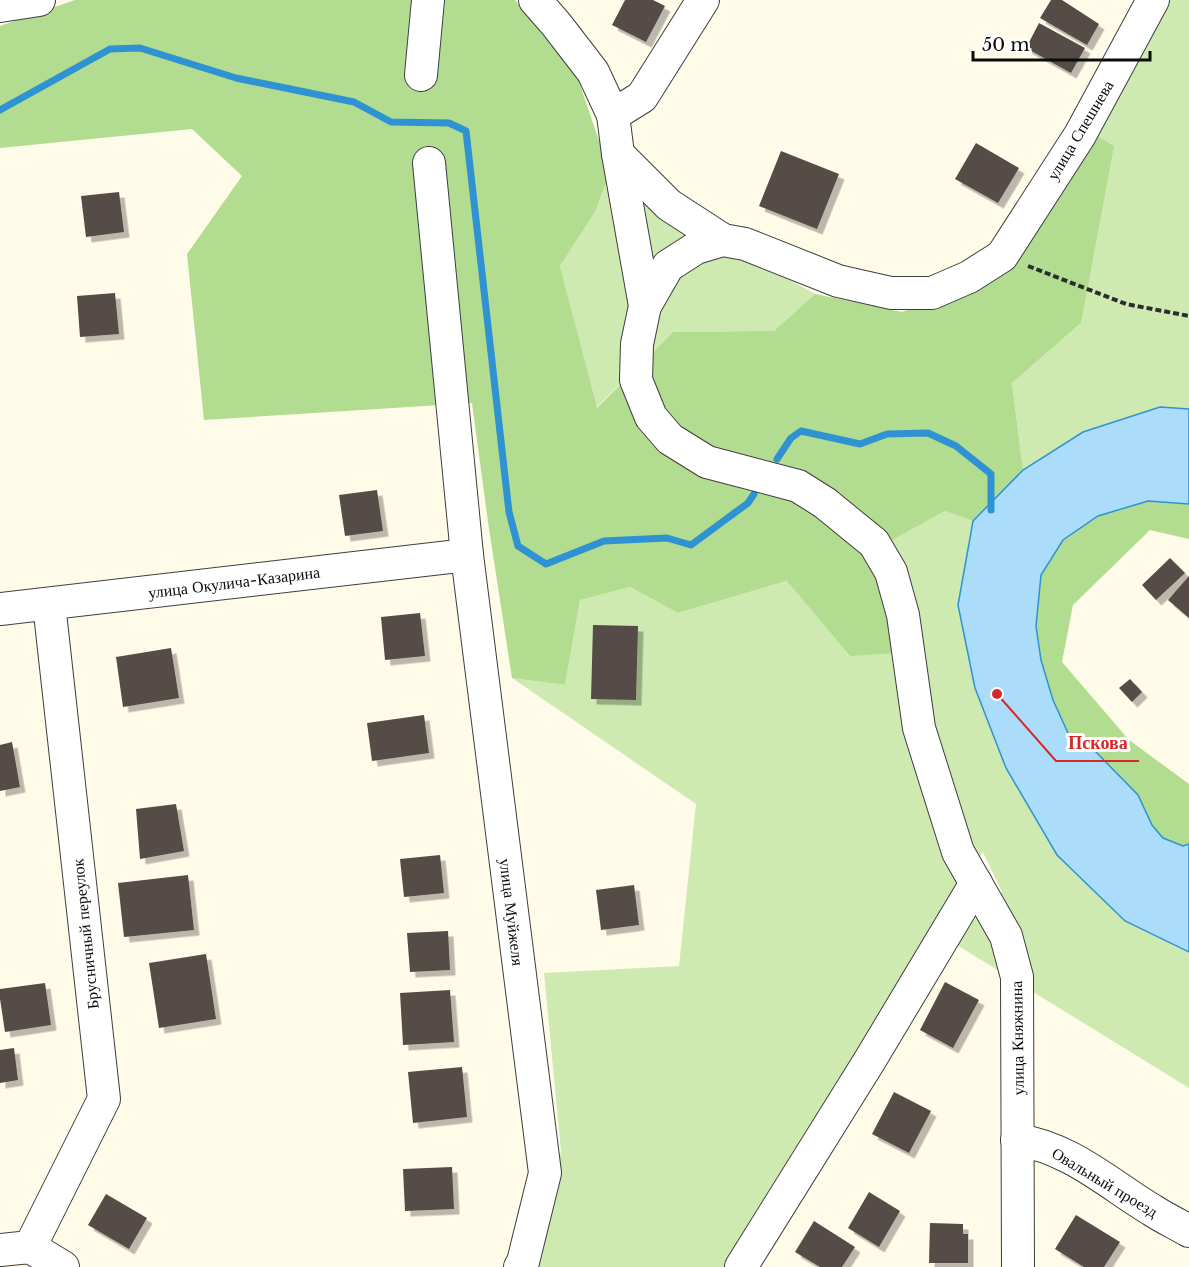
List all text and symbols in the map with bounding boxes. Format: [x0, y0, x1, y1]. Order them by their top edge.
scale bar [973, 24, 1150, 62]
text: 50 m [982, 34, 1030, 56]
street label: улица Спешнева [1042, 76, 1118, 184]
street label: улица Окулича-Казарина [147, 562, 321, 602]
callout: Пскова [1056, 725, 1139, 761]
text: Пскова [1068, 732, 1128, 754]
street label: улица Муйжеля [496, 857, 529, 967]
street label: Брусничный переулок [67, 858, 103, 1010]
street label: улица Княжнина [1006, 981, 1028, 1095]
street label: Овальный проезд [1048, 1142, 1162, 1222]

